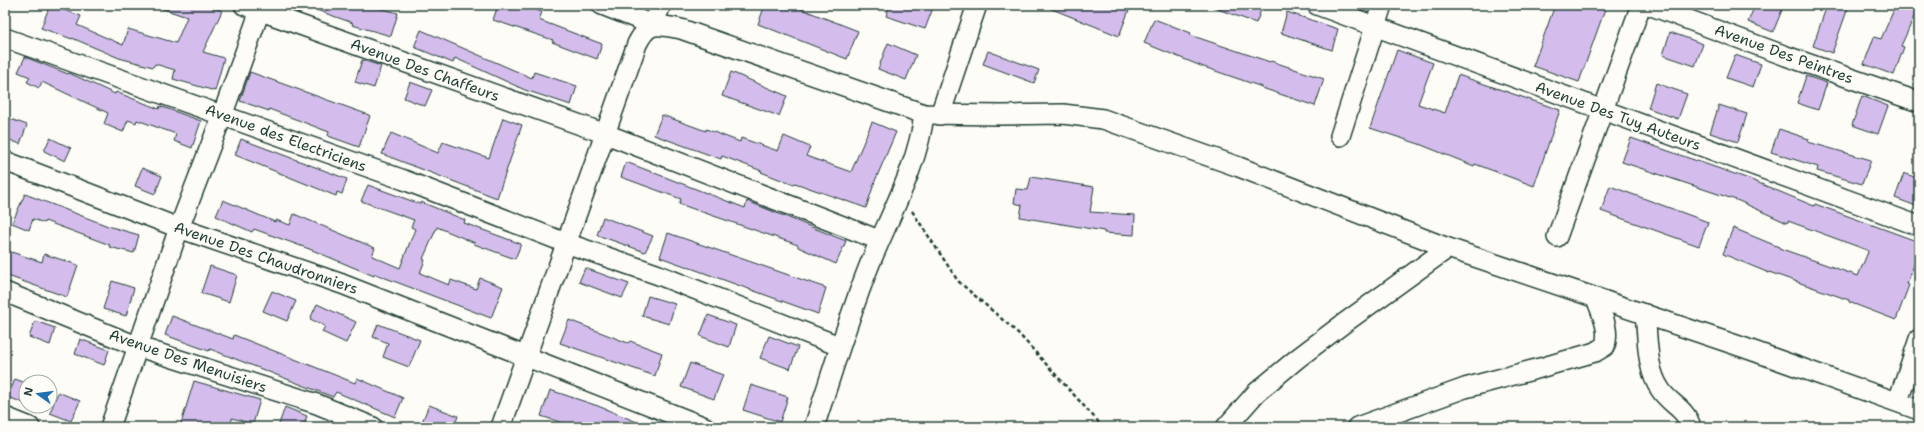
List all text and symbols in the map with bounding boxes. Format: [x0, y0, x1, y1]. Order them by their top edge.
street label: Avenue Des Peintres [1712, 20, 1856, 88]
street label: Avenue Des Chaffeurs [348, 34, 502, 106]
street label: Avenue Des Tuy Auteurs [1532, 77, 1704, 155]
street label: Avenue des Electriciens [203, 99, 369, 177]
street label: Avenue Des Chaudronniers [171, 217, 361, 299]
street label: Avenue Des Menuisiers [106, 325, 270, 397]
north arrow [18, 374, 58, 414]
text: N [20, 385, 37, 398]

